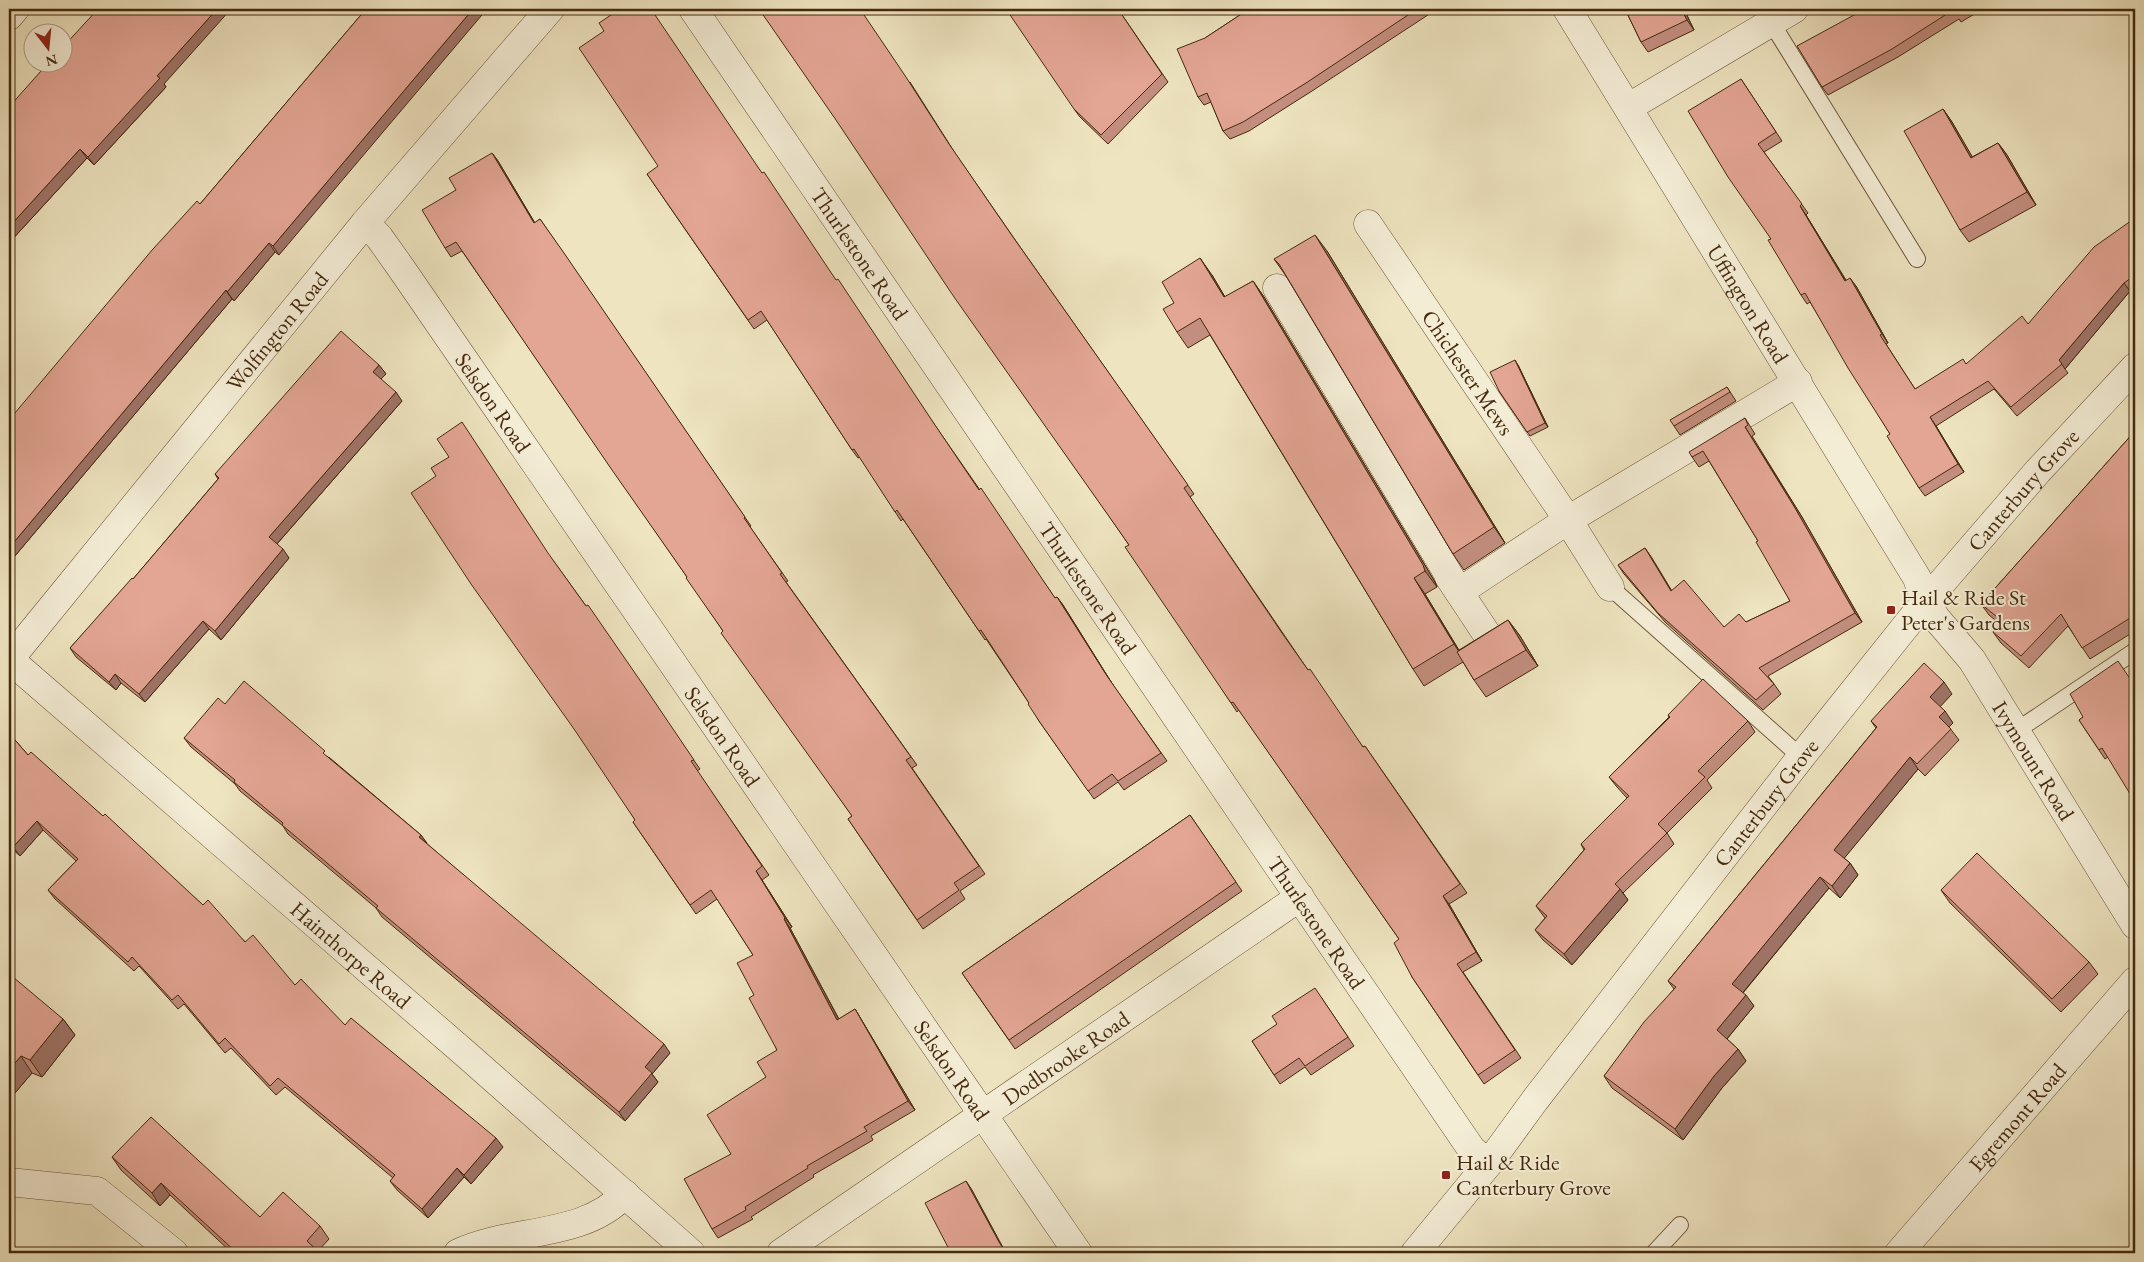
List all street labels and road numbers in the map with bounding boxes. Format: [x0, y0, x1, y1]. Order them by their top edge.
street label: Thurlestone Road [804, 181, 916, 326]
street label: Uffington Road [1701, 239, 1796, 369]
street label: Wolfington Road [219, 265, 335, 397]
street label: Chichester Mews [1415, 304, 1521, 441]
street label: Selsdon Road [449, 347, 539, 459]
street label: Canterbury Grove [1961, 422, 2085, 557]
street label: Thurlestone Road [1033, 516, 1144, 661]
street label: Selsdon Road [678, 681, 768, 793]
street label: Ivymount Road [1986, 695, 2082, 826]
street label: Canterbury Grove [1707, 732, 1825, 873]
street label: Thurlestone Road [1261, 850, 1373, 995]
street label: Hainthorpe Road [284, 894, 418, 1015]
street label: Dodbrooke Road [996, 1003, 1136, 1112]
street label: Selsdon Road [908, 1014, 997, 1126]
street label: Egremont Road [1962, 1056, 2073, 1178]

